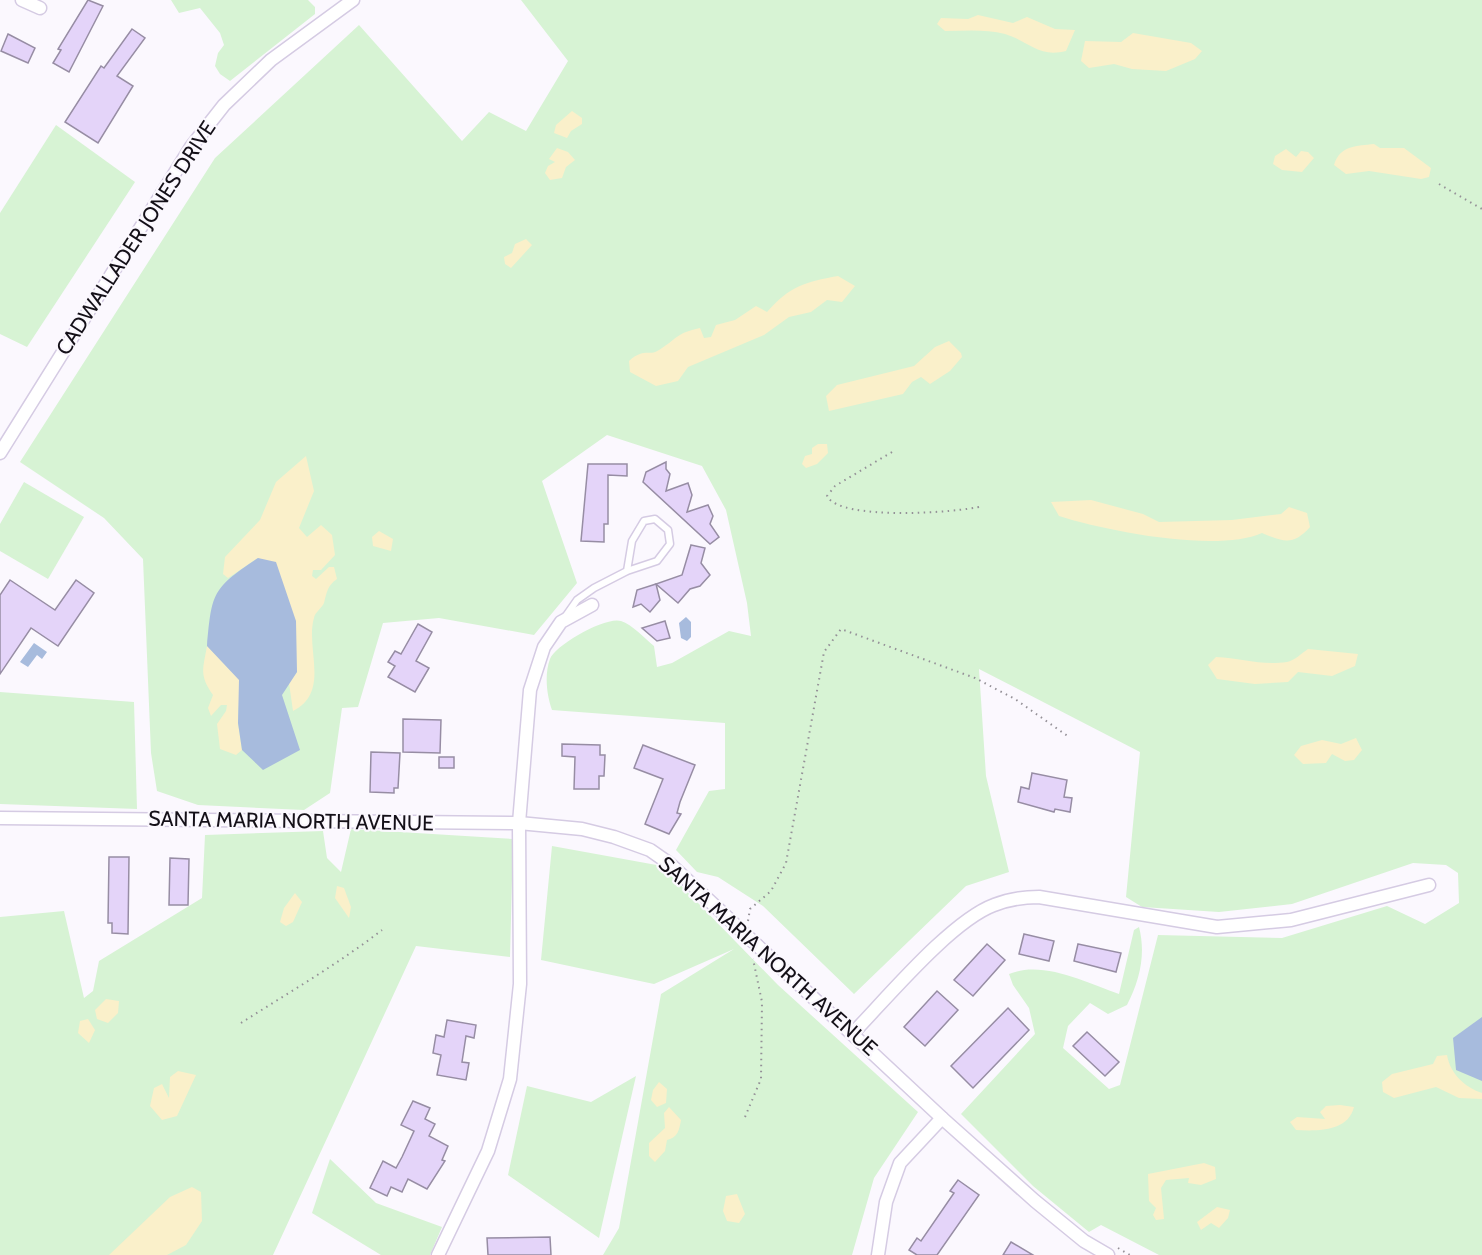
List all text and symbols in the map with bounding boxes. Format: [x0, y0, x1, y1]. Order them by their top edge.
street label: CADWALLADER JONES DRIVE [50, 116, 221, 359]
street label: SANTA MARIA NORTH AVENUE [148, 806, 434, 835]
street label: SANTA MARIA NORTH AVENUE [654, 851, 883, 1060]

